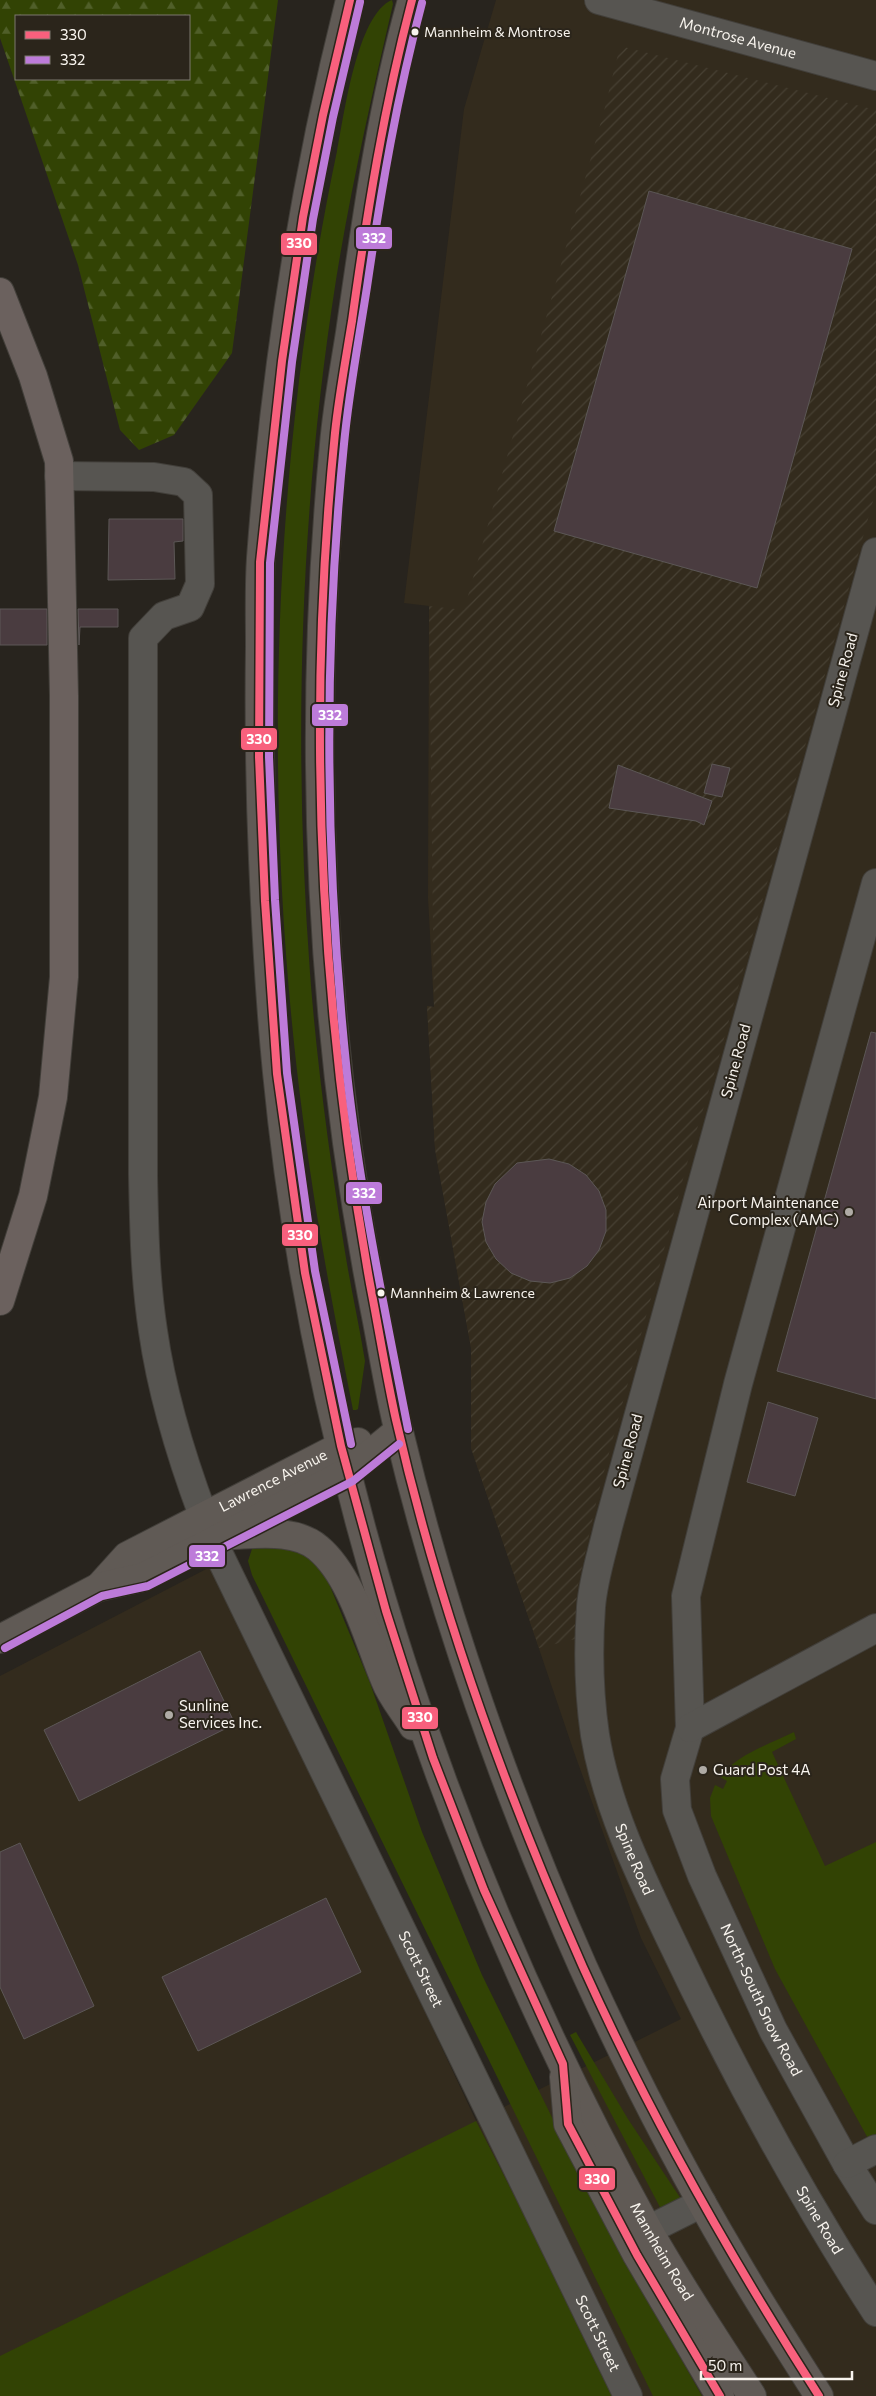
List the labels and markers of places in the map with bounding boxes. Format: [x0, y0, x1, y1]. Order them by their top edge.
place label: Mannheim & Montrose [424, 23, 570, 40]
marker: Mannheim & Montrose [410, 27, 420, 37]
place label: Airport Maintenance Complex (AMC) [697, 1193, 839, 1228]
marker: Airport Maintenance Complex (AMC) [843, 1206, 855, 1218]
place label: Mannheim & Lawrence [390, 1284, 535, 1301]
marker: Mannheim & Lawrence [376, 1288, 386, 1298]
place label: Sunline Services Inc. [179, 1696, 262, 1731]
marker: Sunline Services Inc. [163, 1709, 175, 1721]
place label: Guard Post 4A [713, 1760, 811, 1778]
marker: Guard Post 4A [697, 1764, 709, 1776]

